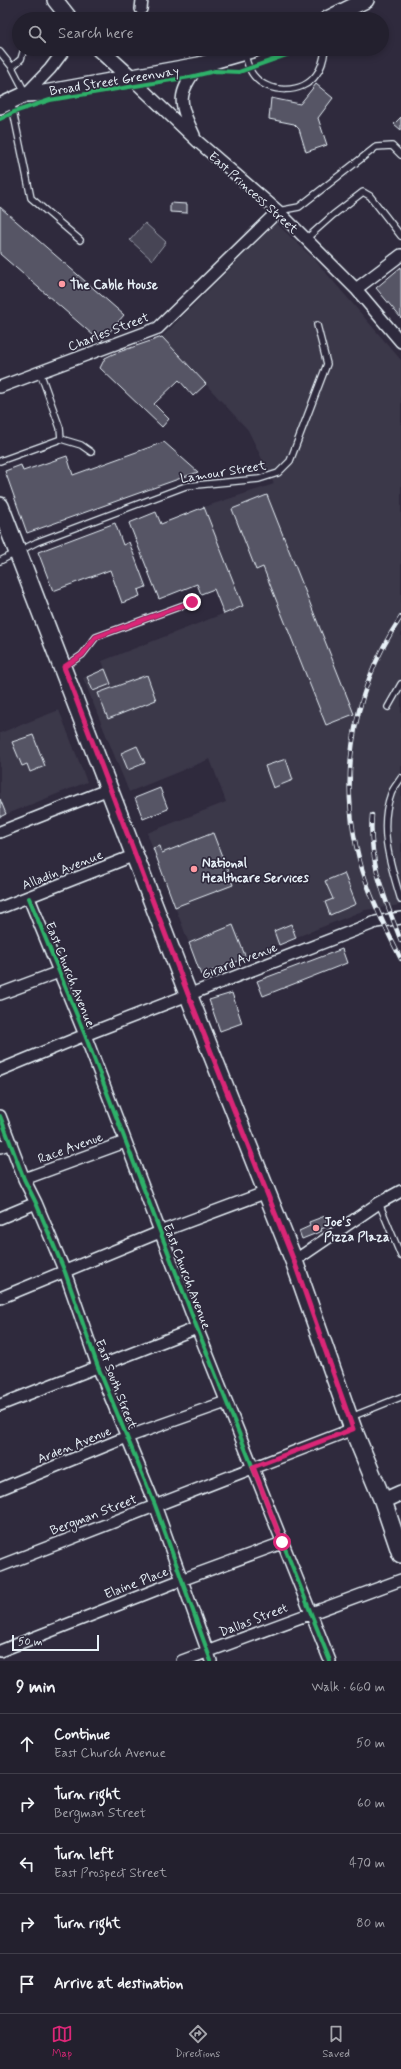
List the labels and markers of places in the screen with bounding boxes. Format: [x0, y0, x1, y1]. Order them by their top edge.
place label: The Cable House [70, 277, 158, 294]
marker: The Cable House [57, 279, 67, 289]
place label: National Healthcare Services [202, 855, 309, 887]
marker: National Healthcare Services [189, 864, 199, 874]
place label: Joe's Pizza Plaza [324, 1214, 390, 1246]
marker: Joe's Pizza Plaza [311, 1223, 321, 1233]

